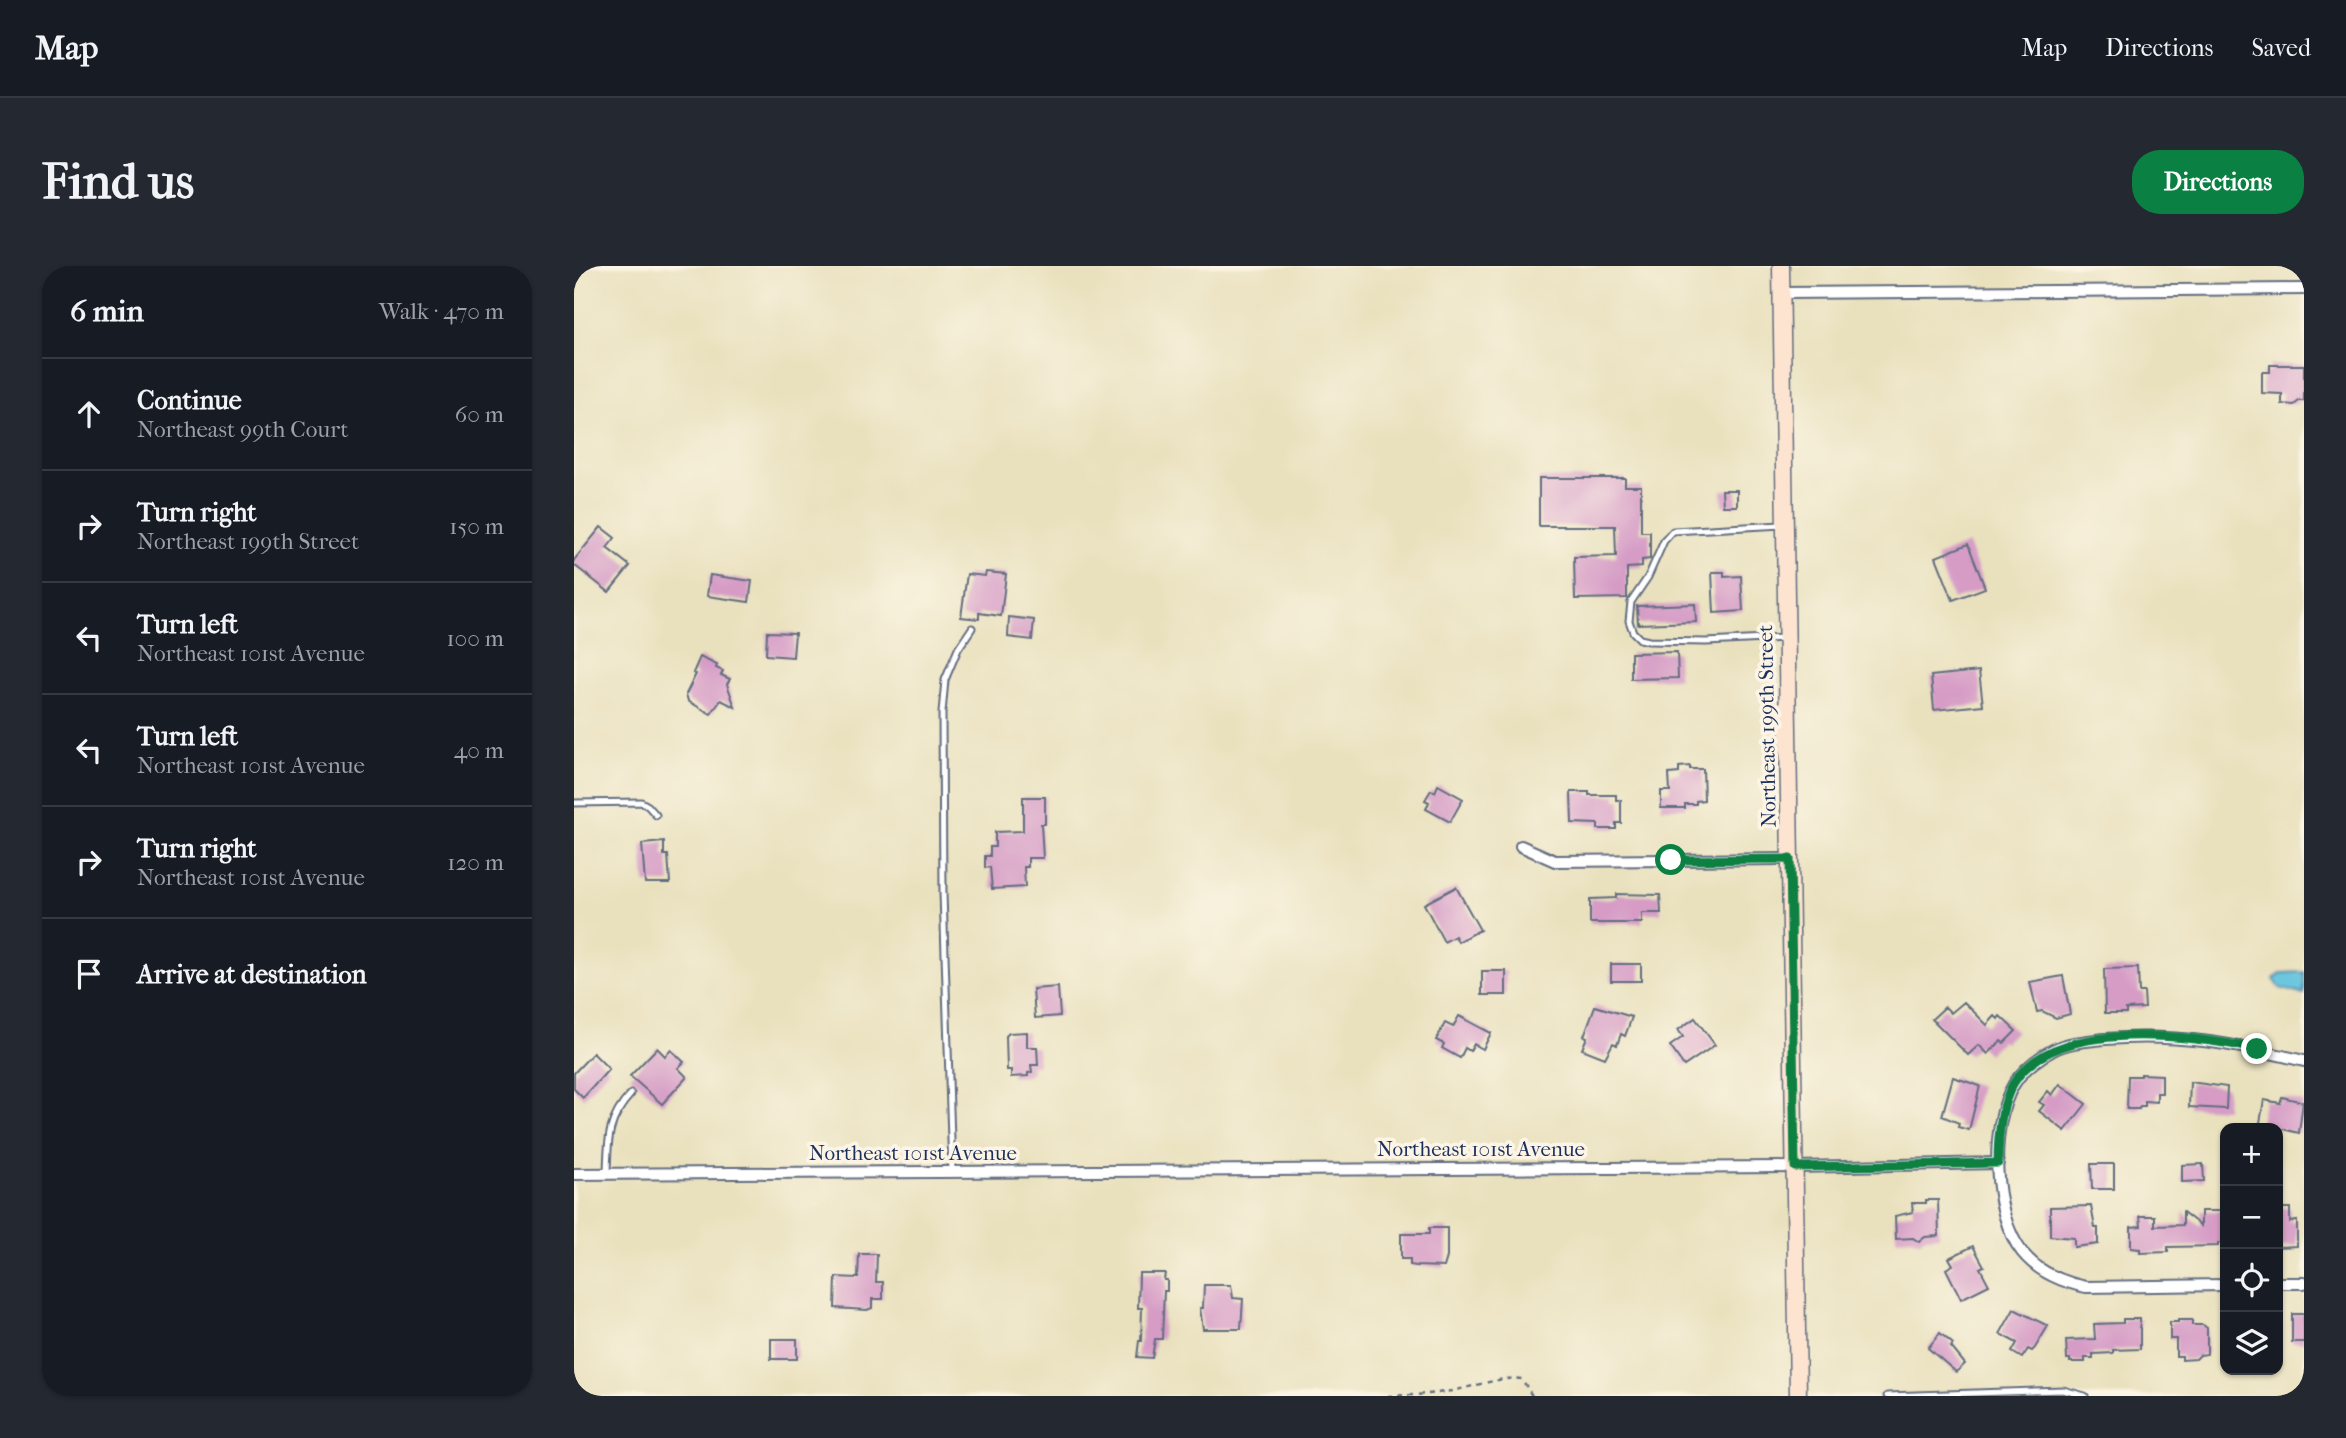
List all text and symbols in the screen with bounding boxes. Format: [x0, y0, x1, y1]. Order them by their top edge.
text: Map [35, 29, 98, 68]
text: Map [2021, 34, 2067, 62]
text: Directions [2105, 34, 2213, 62]
text: Saved [2251, 34, 2311, 62]
button: Directions [2132, 150, 2304, 214]
text: Find us [42, 153, 194, 211]
text: 6 min [70, 294, 144, 329]
text: Walk · 470 m [379, 298, 504, 325]
text: Continue [137, 385, 242, 416]
icon: ahead [70, 395, 108, 433]
text: 60 m [455, 401, 504, 428]
text: Northeast 99th Court [137, 416, 348, 443]
text: Turn right [137, 497, 257, 528]
icon: right [70, 507, 108, 545]
text: 150 m [449, 513, 504, 540]
text: Northeast 199th Street [137, 528, 359, 555]
text: Turn left [137, 609, 238, 640]
icon: left [70, 619, 108, 657]
street label: Northeast 199th Street [1753, 624, 1781, 828]
text: 100 m [446, 625, 504, 652]
text: Northeast 101st Avenue [137, 640, 365, 667]
text: Turn left [137, 721, 238, 752]
icon: left [70, 731, 108, 769]
text: 40 m [454, 737, 504, 764]
text: Northeast 101st Avenue [137, 752, 365, 779]
text: Turn right [137, 833, 257, 864]
icon: right [70, 843, 108, 881]
route start [1655, 844, 1686, 875]
text: 120 m [447, 849, 504, 876]
text: Northeast 101st Avenue [137, 864, 365, 891]
icon: arrive [70, 955, 108, 993]
text: Arrive at destination [137, 959, 367, 990]
route end [2241, 1033, 2272, 1064]
map controls [2220, 1123, 2283, 1375]
button: + [2220, 1123, 2283, 1186]
street label: Northeast 101st Avenue [1377, 1137, 1585, 1161]
street label: Northeast 101st Avenue [809, 1141, 1017, 1165]
button: − [2220, 1186, 2283, 1249]
button: locate [2220, 1249, 2283, 1312]
button: layers [2220, 1312, 2283, 1375]

